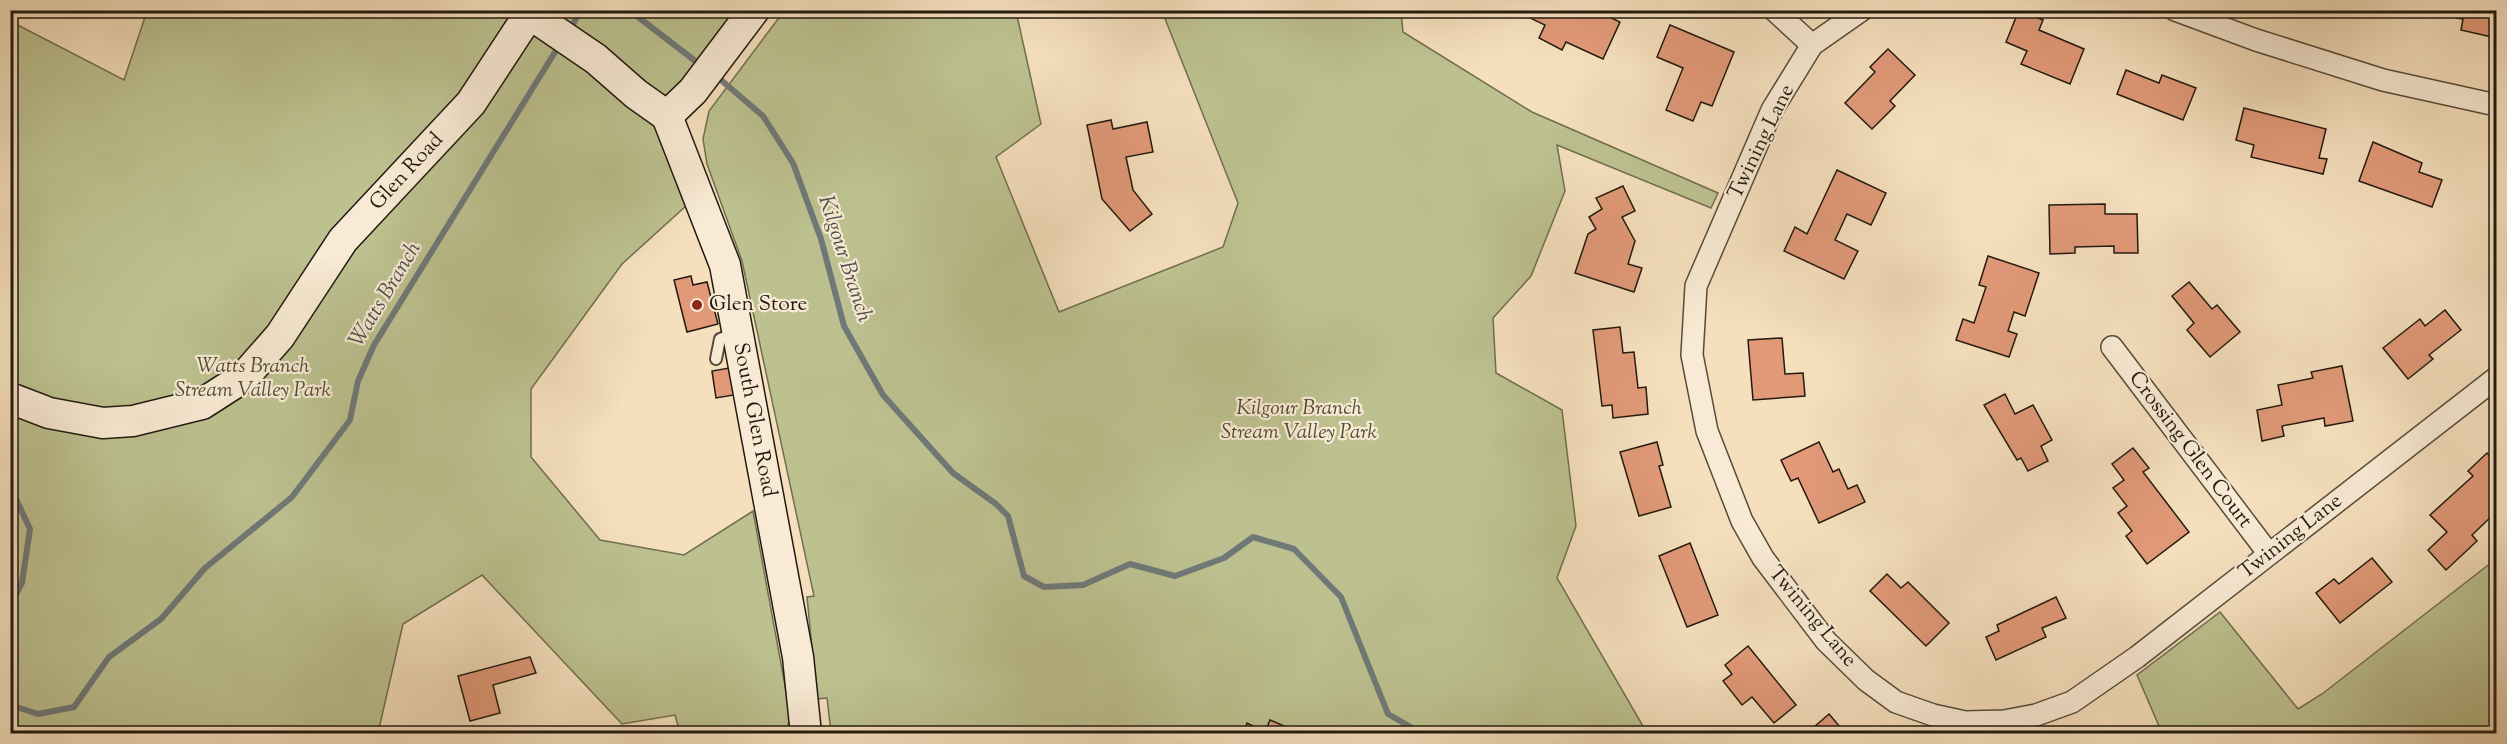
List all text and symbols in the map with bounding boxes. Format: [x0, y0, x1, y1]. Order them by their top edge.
street label: Twining Lane [1721, 80, 1803, 204]
street label: Glen Road [363, 126, 451, 218]
water label: Kilgour Branch [808, 191, 880, 327]
water label: Watts Branch [342, 236, 430, 354]
place label: Glen Store [709, 290, 807, 320]
marker: Glen Store [690, 298, 704, 312]
street label: South Glen Road [724, 340, 784, 500]
park label: Watts Branch Stream Valley Park [175, 352, 331, 406]
street label: Crossing Glen Court [2121, 365, 2259, 535]
park label: Kilgour Branch Stream Valley Park [1221, 394, 1377, 448]
street label: Twining Lane [2233, 487, 2349, 587]
street label: Twining Lane [1761, 560, 1863, 674]

